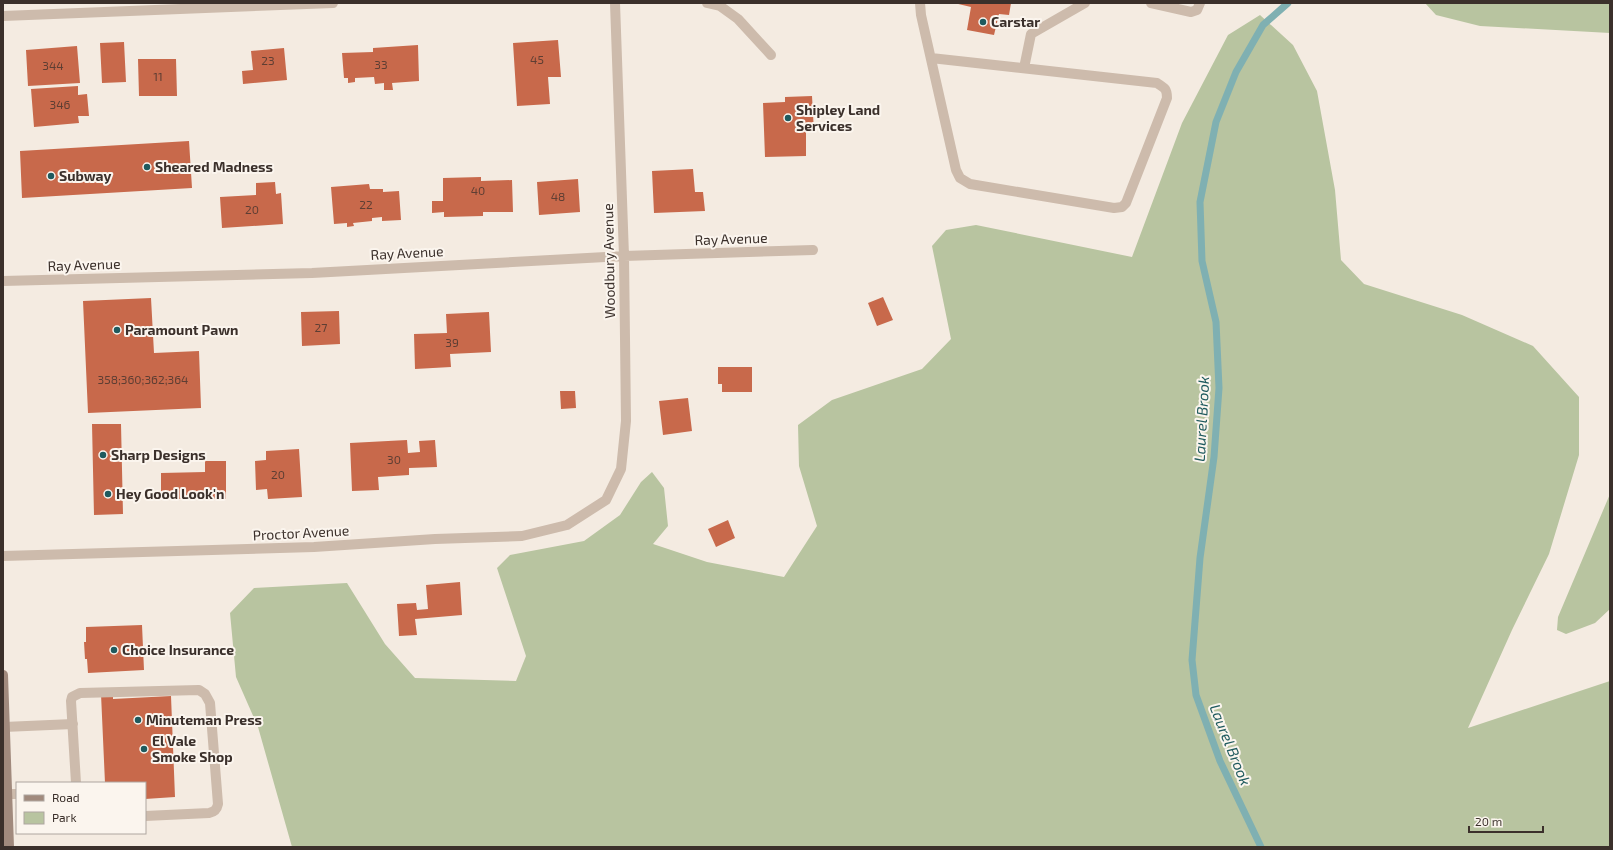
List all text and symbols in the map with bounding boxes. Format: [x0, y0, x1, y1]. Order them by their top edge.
place label: Carstar [991, 13, 1040, 30]
marker: Carstar [978, 17, 988, 27]
house number: 45 [530, 52, 544, 66]
house number: 23 [261, 53, 275, 67]
house number: 33 [374, 57, 388, 71]
house number: 344 [42, 58, 64, 72]
house number: 11 [153, 69, 163, 83]
house number: 346 [50, 97, 71, 111]
place label: Shipley Land Services [796, 101, 880, 134]
marker: Shipley Land Services [783, 113, 793, 123]
place label: Sheared Madness [155, 158, 273, 175]
marker: Sheared Madness [142, 162, 152, 172]
place label: Subway [59, 167, 112, 184]
marker: Subway [46, 171, 56, 181]
house number: 40 [471, 183, 485, 197]
house number: 48 [551, 189, 565, 203]
house number: 22 [359, 197, 373, 211]
house number: 20 [245, 202, 259, 216]
street label: Woodbury Avenue [599, 203, 618, 319]
street label: Ray Avenue [694, 229, 768, 248]
street label: Ray Avenue [370, 242, 444, 263]
street label: Ray Avenue [47, 255, 121, 274]
house number: 27 [315, 320, 327, 334]
place label: Paramount Pawn [125, 321, 238, 338]
marker: Paramount Pawn [112, 325, 122, 335]
house number: 39 [445, 335, 459, 349]
house number: 358;360;362;364 [98, 372, 188, 386]
water label: Laurel Brook [1190, 375, 1212, 462]
place label: Sharp Designs [111, 446, 206, 463]
marker: Sharp Designs [98, 450, 108, 460]
house number: 30 [387, 452, 401, 466]
house number: 20 [271, 467, 285, 481]
place label: Hey Good Look'n [116, 485, 224, 502]
marker: Hey Good Look'n [103, 489, 113, 499]
street label: Proctor Avenue [252, 521, 350, 544]
place label: Choice Insurance [122, 641, 234, 658]
marker: Choice Insurance [109, 645, 119, 655]
water label: Laurel Brook [1207, 701, 1255, 788]
place label: Minuteman Press [146, 711, 262, 728]
marker: Minuteman Press [133, 715, 143, 725]
place label: El Vale Smoke Shop [152, 732, 233, 765]
marker: El Vale Smoke Shop [139, 744, 149, 754]
legend [16, 782, 146, 834]
text: Road [52, 790, 80, 804]
scale bar [1469, 808, 1543, 834]
text: Park [52, 810, 77, 824]
text: 20 m [1475, 814, 1502, 828]

